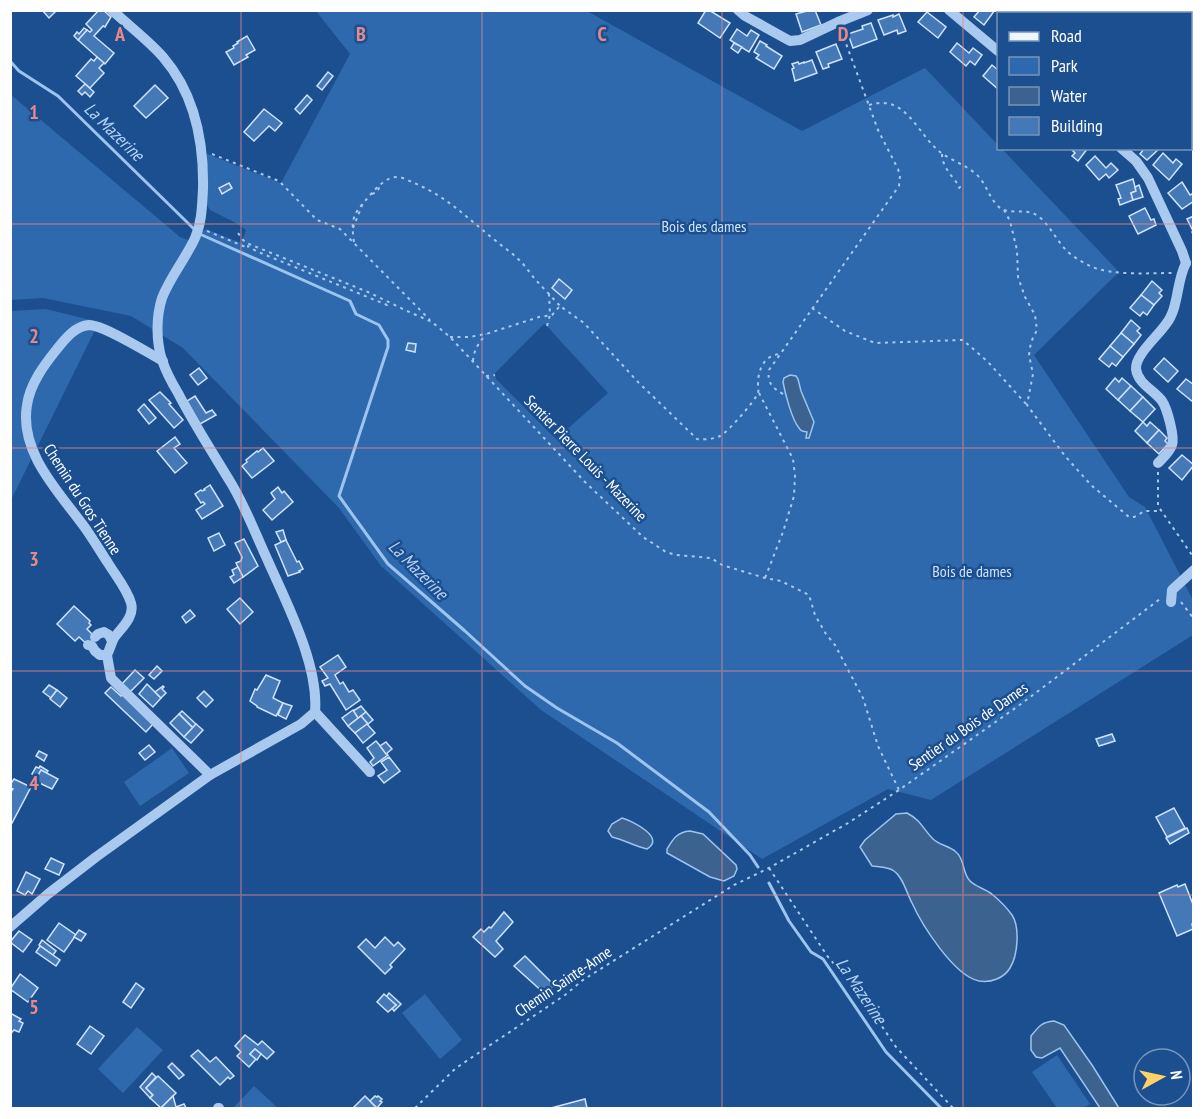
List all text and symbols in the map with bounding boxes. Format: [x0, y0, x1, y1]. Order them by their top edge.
legend [997, 12, 1192, 150]
text: A [114, 21, 126, 47]
text: B [356, 21, 366, 47]
text: C [597, 21, 607, 47]
text: D [838, 21, 849, 47]
text: Road [1051, 24, 1082, 47]
text: Park [1051, 54, 1078, 77]
text: Water [1051, 84, 1087, 107]
water label: La Mazerine [79, 97, 150, 167]
text: 1 [29, 99, 39, 125]
text: Building [1051, 114, 1103, 137]
park label: Bois des dames [662, 216, 746, 236]
text: 2 [29, 323, 39, 349]
street label: Sentier Pierre Louis - Mazerine [520, 391, 652, 525]
street label: Chemin du Gros Tienne [40, 440, 126, 558]
water label: La Mazerine [384, 535, 454, 605]
text: 3 [29, 546, 39, 572]
park label: Bois de dames [932, 561, 1012, 581]
street label: Sentier du Bois de Dames [905, 677, 1031, 775]
text: 4 [29, 770, 39, 796]
street label: Chemin Sainte-Anne [511, 941, 615, 1021]
water label: La Mazerine [831, 953, 893, 1029]
text: 5 [29, 994, 39, 1020]
north arrow [1132, 1047, 1192, 1107]
text: N [1166, 1069, 1187, 1081]

